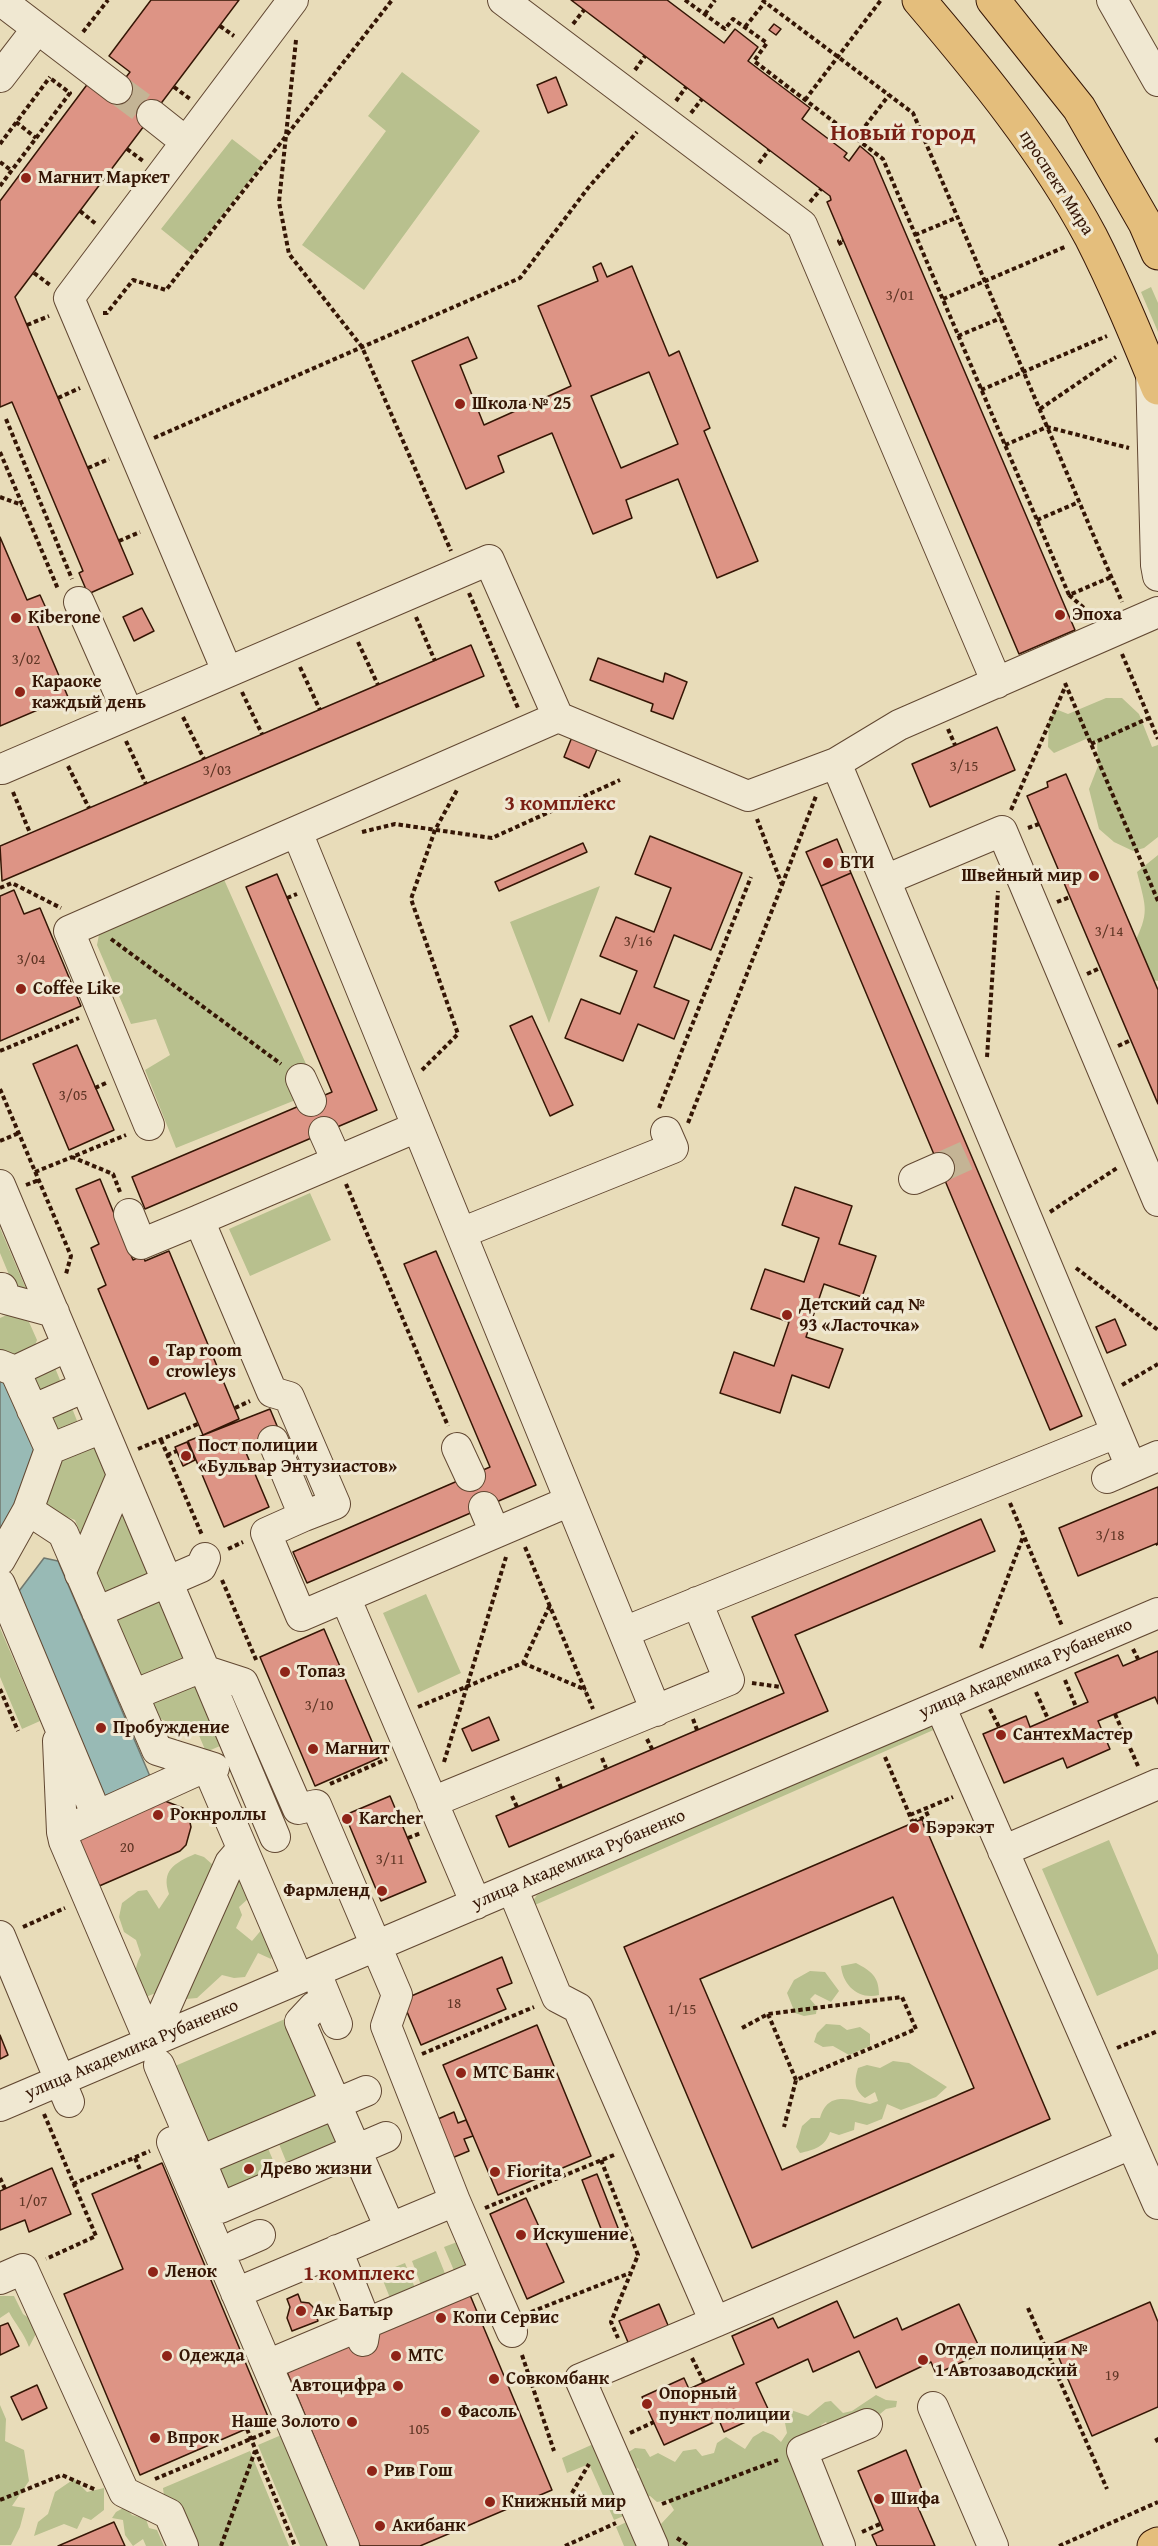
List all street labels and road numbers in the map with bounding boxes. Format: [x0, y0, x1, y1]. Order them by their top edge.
street label: проспект Мира [1014, 126, 1098, 240]
street label: улица Академика Рубаненко [916, 1614, 1136, 1724]
street label: улица Академика Рубаненко [469, 1805, 689, 1915]
street label: улица Академика Рубаненко [22, 1995, 242, 2105]

